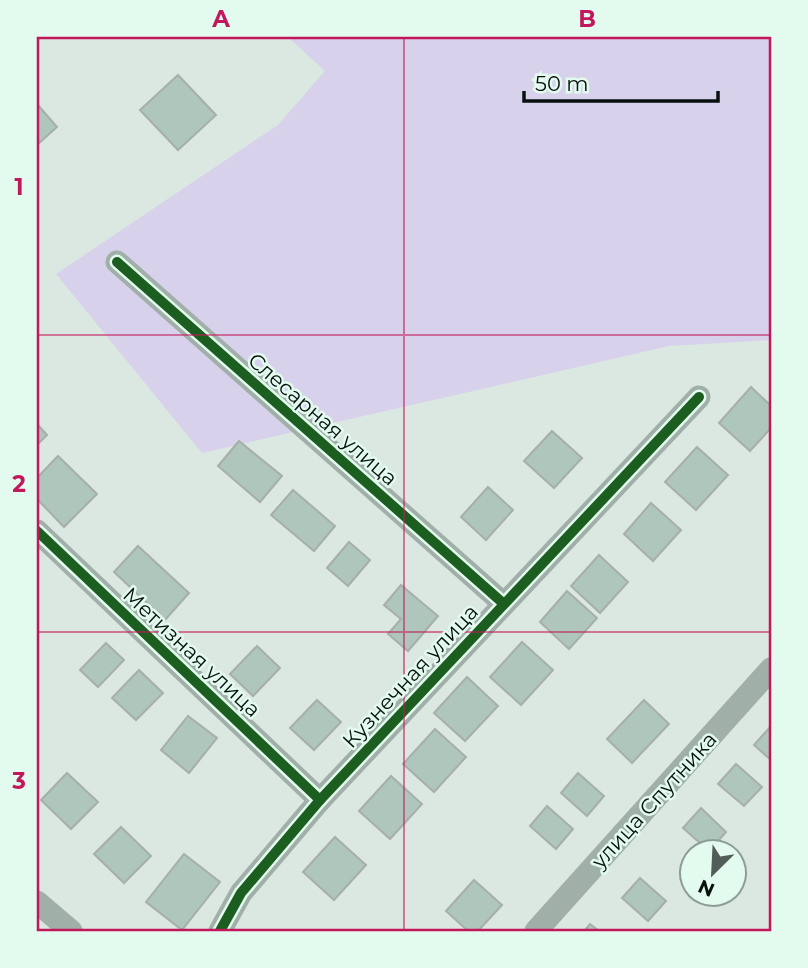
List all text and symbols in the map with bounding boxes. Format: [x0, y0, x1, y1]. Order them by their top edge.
text: A [211, 5, 230, 33]
text: B [578, 5, 596, 33]
scale bar [524, 60, 719, 104]
text: 50 m [535, 71, 589, 96]
text: 1 [14, 173, 24, 201]
street label: Слесарная улица [243, 347, 403, 491]
text: 2 [12, 470, 26, 498]
street label: Метизная улица [118, 582, 266, 722]
street label: Кузнечная улица [337, 599, 483, 753]
street label: улица Спутника [586, 727, 722, 874]
text: 3 [11, 767, 26, 795]
north arrow [678, 838, 748, 908]
text: N [695, 874, 718, 902]

